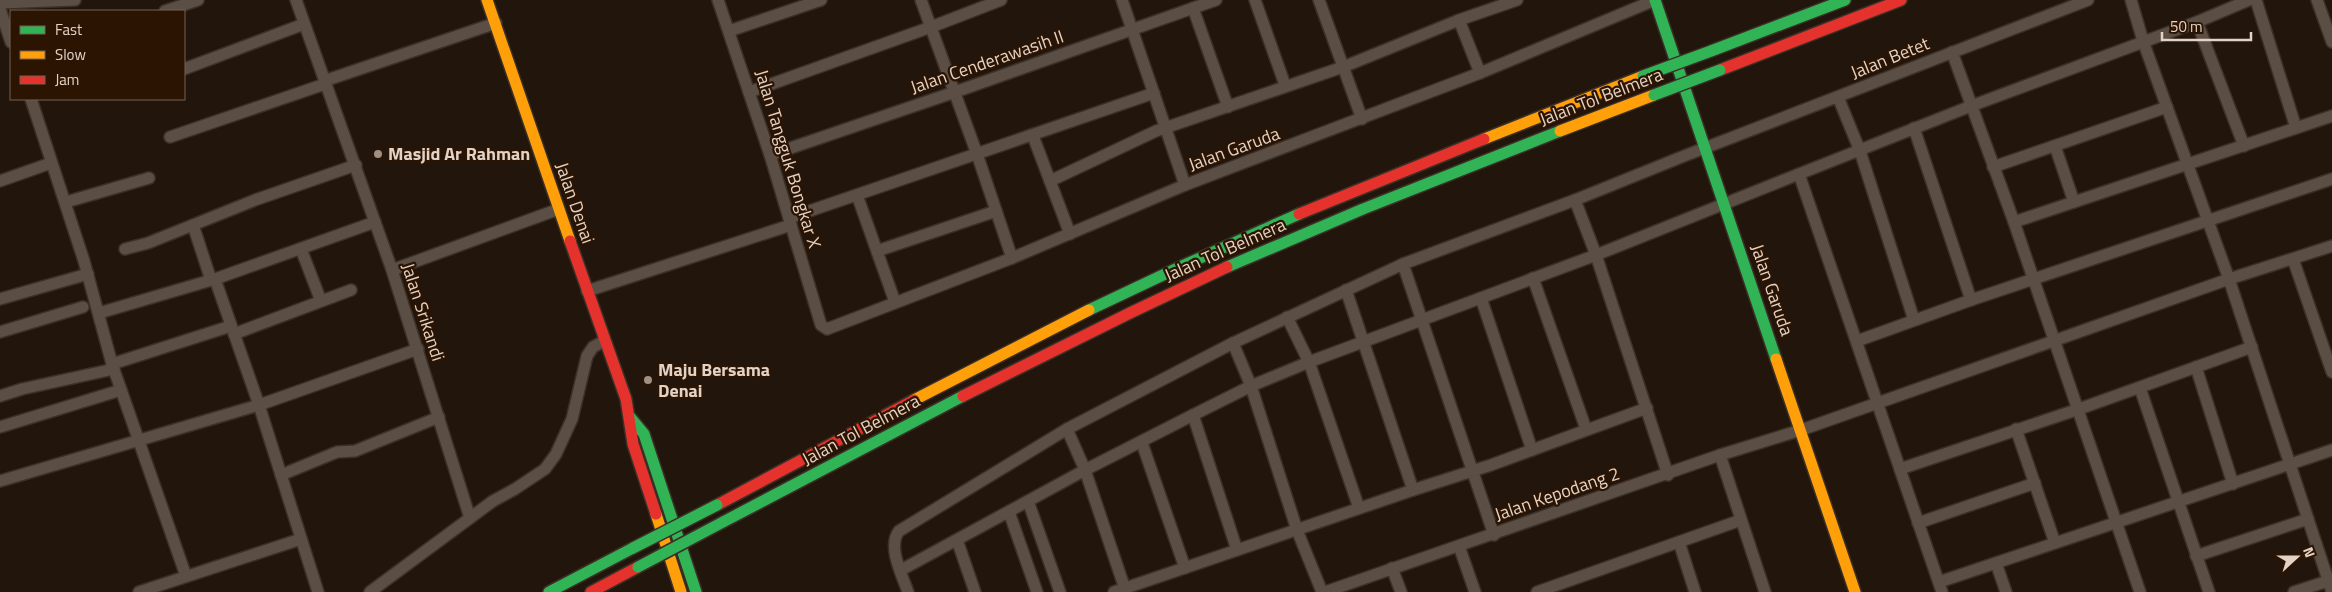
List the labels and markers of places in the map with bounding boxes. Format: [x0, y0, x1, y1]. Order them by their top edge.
place label: Masjid Ar Rahman [388, 140, 530, 167]
marker: Masjid Ar Rahman [372, 148, 384, 160]
place label: Maju Bersama Denai [658, 356, 770, 404]
marker: Maju Bersama Denai [642, 374, 654, 386]

